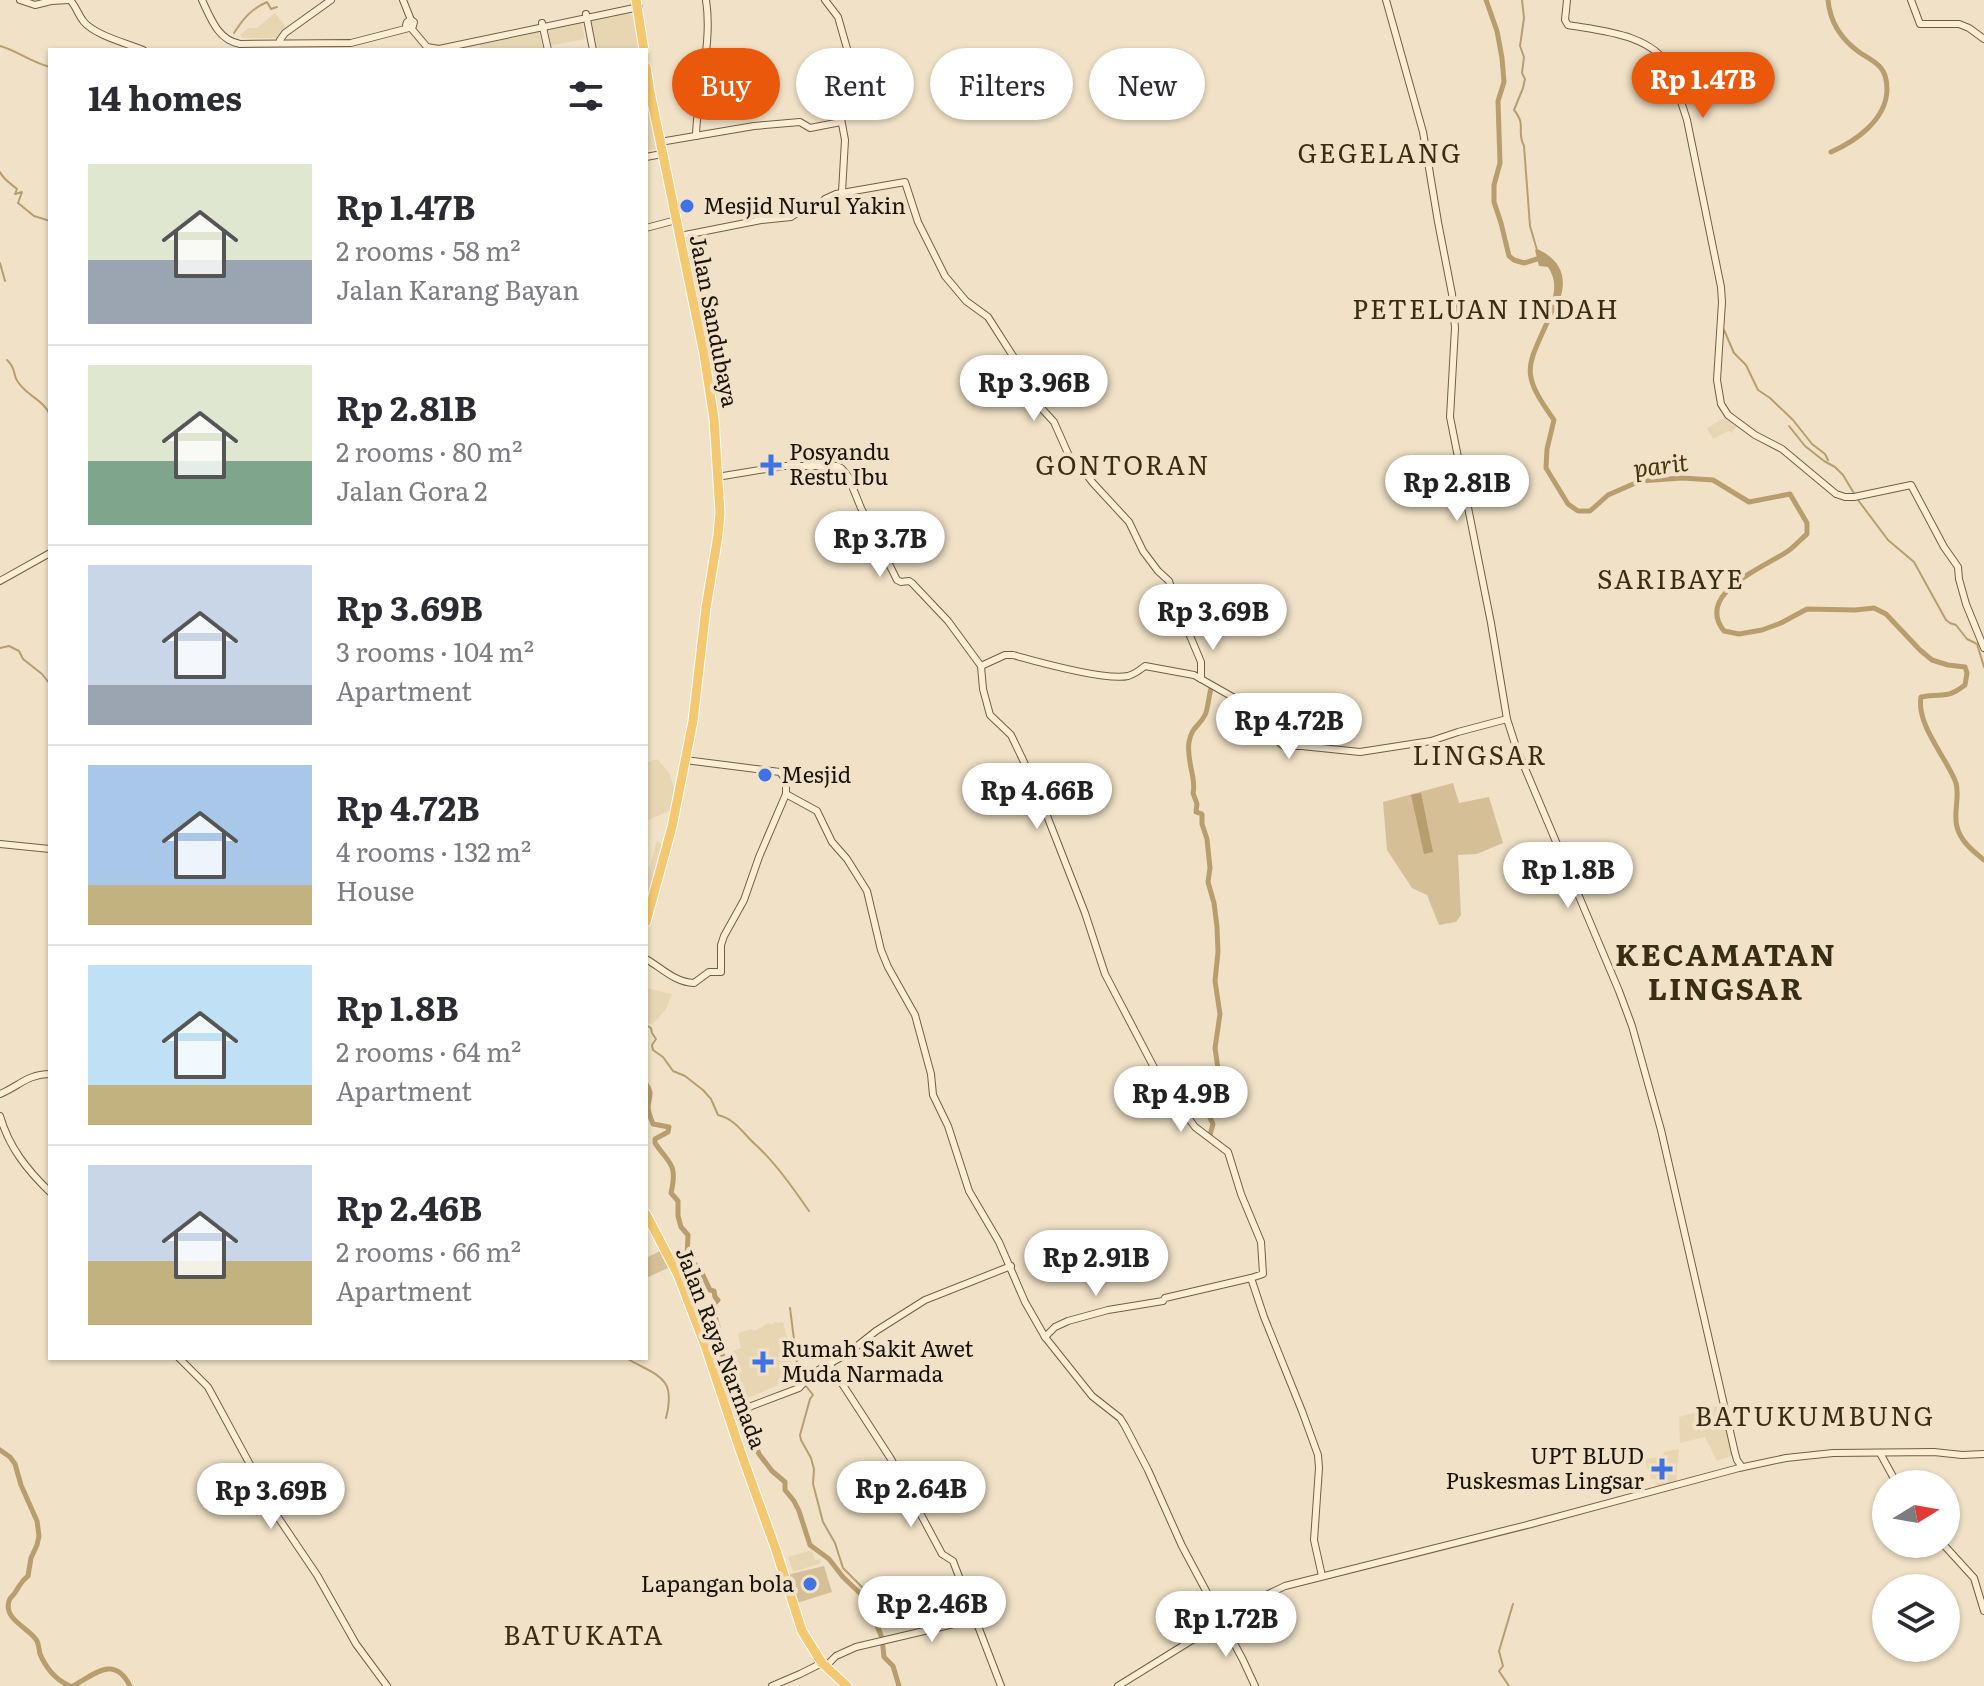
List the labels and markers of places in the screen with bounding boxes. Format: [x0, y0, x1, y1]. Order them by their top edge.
pin: Rp 1.47B [1620, 52, 1786, 120]
place label: Mesjid Nurul Yakin [703, 188, 906, 221]
marker: Mesjid Nurul Yakin [678, 197, 696, 215]
pin: Rp 3.96B [951, 355, 1117, 423]
place label: Posyandu Restu Ibu [789, 434, 890, 492]
marker: Posyandu Restu Ibu [760, 454, 782, 476]
pin: Rp 2.81B [1374, 455, 1540, 523]
pin: Rp 3.7B [806, 511, 954, 579]
pin: Rp 3.69B [1130, 584, 1296, 652]
pin: Rp 4.72B [1206, 693, 1372, 761]
place label: Mesjid [781, 757, 851, 790]
pin: Rp 4.66B [954, 763, 1120, 831]
marker: Mesjid [756, 766, 774, 784]
pin: Rp 1.8B [1494, 842, 1642, 910]
pin: Rp 4.9B [1107, 1066, 1255, 1134]
pin: Rp 2.91B [1013, 1230, 1179, 1298]
place label: Rumah Sakit Awet Muda Narmada [781, 1331, 974, 1389]
marker: Rumah Sakit Awet Muda Narmada [752, 1351, 774, 1373]
place label: UPT BLUD Puskesmas Lingsar [1446, 1438, 1645, 1496]
marker: UPT BLUD Puskesmas Lingsar [1651, 1458, 1673, 1480]
pin: Rp 2.64B [828, 1461, 994, 1529]
pin: Rp 3.69B [188, 1463, 354, 1531]
place label: Lapangan bola [641, 1566, 794, 1599]
marker: Lapangan bola [801, 1575, 819, 1593]
pin: Rp 2.46B [849, 1576, 1015, 1644]
pin: Rp 1.72B [1143, 1591, 1309, 1659]

